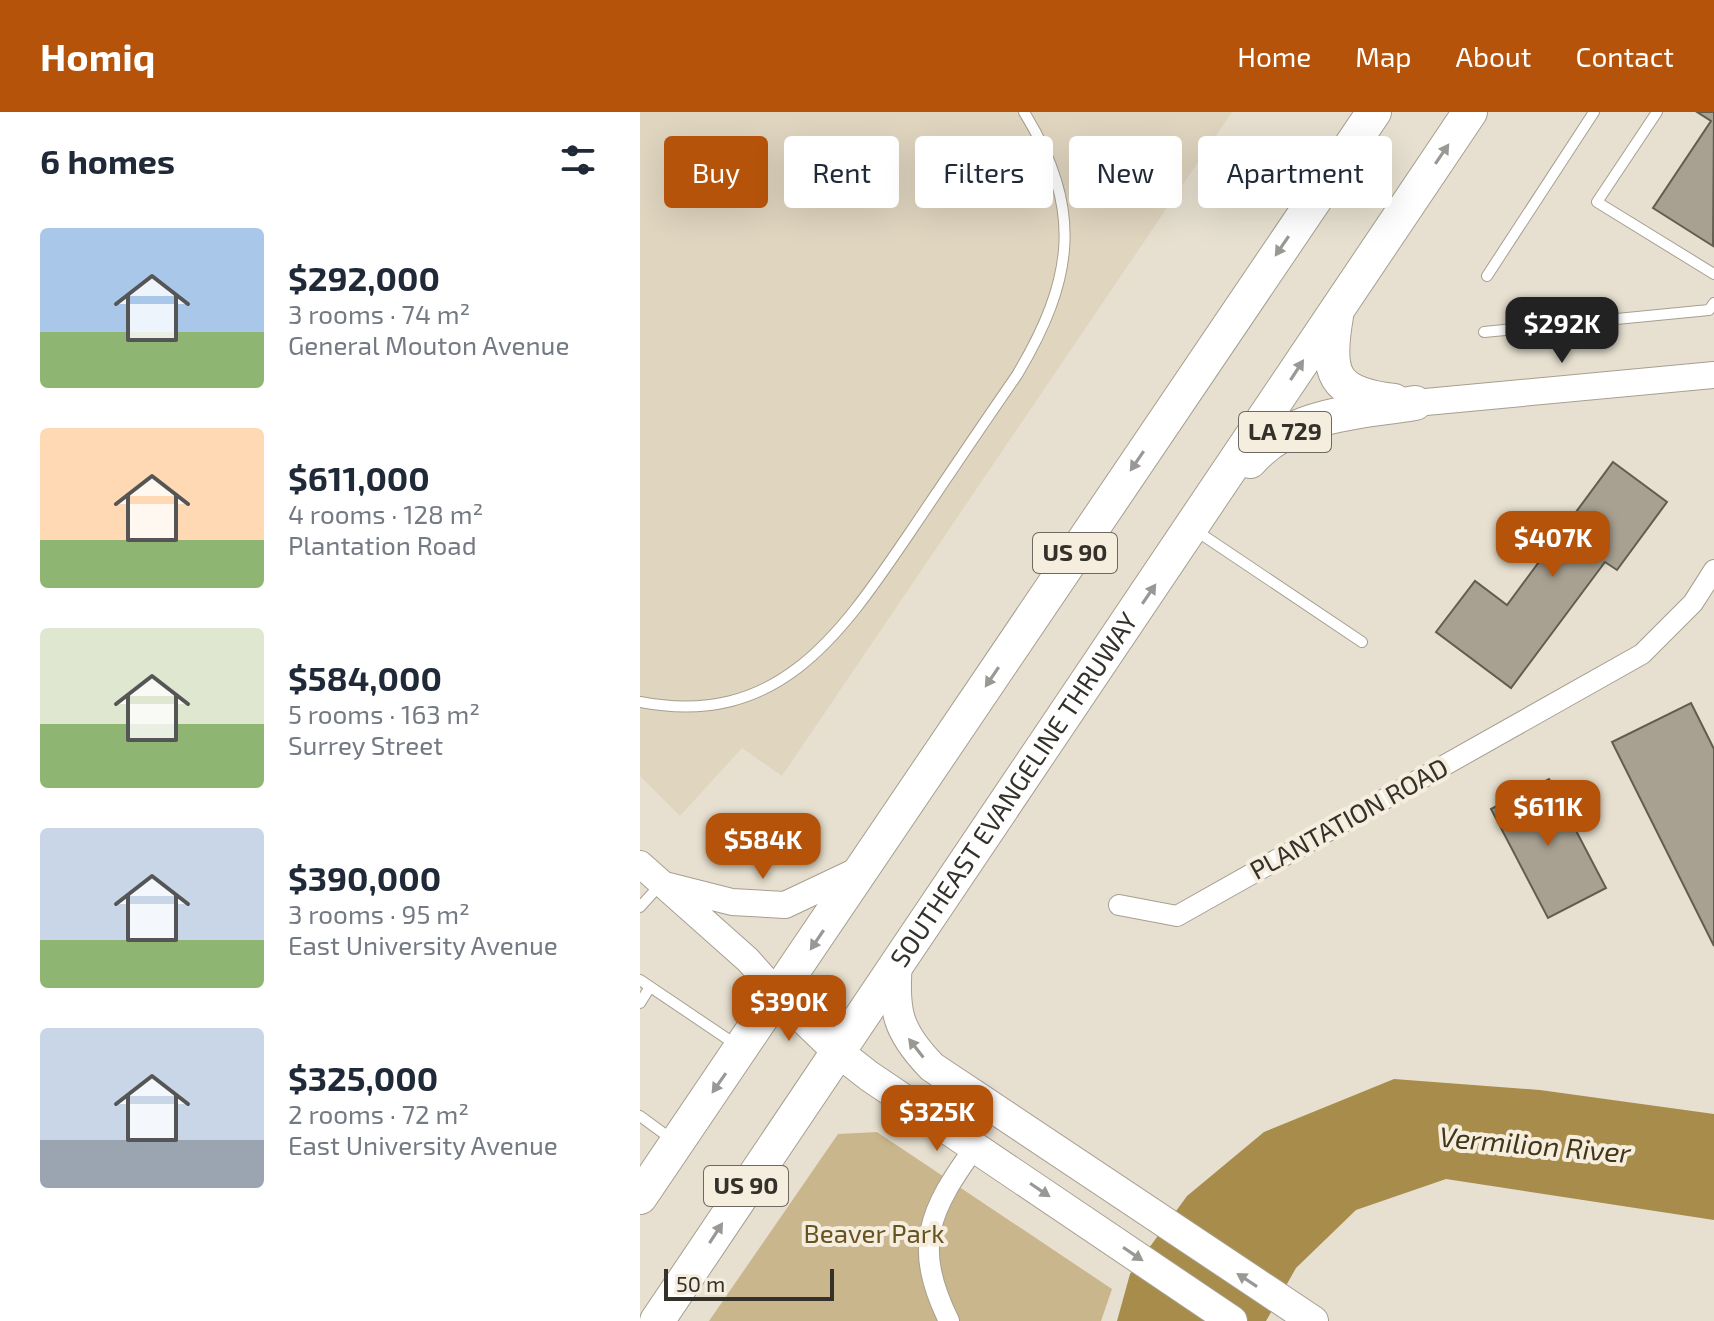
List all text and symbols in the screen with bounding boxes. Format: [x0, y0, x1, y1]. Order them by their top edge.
text: Homiq [40, 33, 155, 79]
text: Home [1237, 39, 1311, 73]
text: Map [1355, 39, 1412, 73]
text: About [1456, 39, 1531, 73]
text: Contact [1575, 39, 1674, 73]
chip: Buy [664, 136, 768, 208]
chip: Rent [784, 136, 899, 208]
chip: Filters [915, 136, 1053, 208]
chip: New [1069, 136, 1182, 208]
chip: Apartment [1198, 136, 1392, 208]
icon: filters [556, 138, 600, 182]
text: 6 homes [40, 140, 175, 181]
one-way arrow [1434, 143, 1449, 164]
one-way arrow [1275, 235, 1290, 256]
text: $292,000 [288, 257, 440, 298]
icon: home [104, 260, 200, 356]
pin: $292K [1506, 297, 1618, 365]
text: 3 rooms · 74 m² [288, 298, 470, 329]
text: $292K [1523, 307, 1601, 338]
text: General Mouton Avenue [288, 329, 569, 360]
one-way arrow [1290, 359, 1304, 381]
road number: LA 729 [1239, 412, 1331, 452]
one-way arrow [1129, 451, 1144, 472]
text: $611,000 [288, 457, 430, 498]
icon: home [104, 460, 200, 556]
text: 4 rooms · 128 m² [288, 498, 483, 529]
pin: $407K [1497, 511, 1609, 579]
text: $407K [1514, 521, 1592, 552]
text: Plantation Road [288, 529, 477, 560]
road number: US 90 [1033, 533, 1117, 573]
one-way arrow [1141, 583, 1156, 604]
street label: SOUTHEAST EVANGELINE THRUWAY [883, 606, 1143, 972]
text: $584,000 [288, 657, 442, 698]
icon: home [104, 660, 200, 756]
one-way arrow [985, 667, 1000, 688]
text: 5 rooms · 163 m² [288, 698, 480, 729]
text: Surrey Street [288, 729, 443, 760]
street label: PLANTATION ROAD [1244, 750, 1453, 885]
pin: $611K [1492, 780, 1604, 848]
text: $611K [1513, 790, 1583, 821]
pin: $584K [707, 813, 819, 881]
text: $584K [724, 823, 802, 854]
text: $390,000 [288, 857, 441, 898]
icon: home [104, 860, 200, 956]
text: 3 rooms · 95 m² [288, 898, 470, 929]
text: East University Avenue [288, 929, 558, 960]
one-way arrow [810, 929, 824, 951]
pin: $390K [733, 975, 845, 1043]
text: $390K [750, 985, 828, 1016]
one-way arrow [908, 1038, 924, 1058]
text: $325,000 [288, 1057, 438, 1098]
icon: home [104, 1060, 200, 1156]
one-way arrow [712, 1072, 727, 1093]
pin: $325K [881, 1085, 993, 1153]
text: $325K [899, 1095, 975, 1126]
text: 2 rooms · 72 m² [288, 1098, 469, 1129]
water label: Vermilion River [1438, 1119, 1633, 1169]
text: East University Avenue [288, 1129, 558, 1160]
road number: US 90 [704, 1166, 788, 1206]
one-way arrow [1029, 1182, 1050, 1197]
park label: Beaver Park [804, 1217, 944, 1248]
one-way arrow [708, 1222, 723, 1243]
one-way arrow [1123, 1246, 1144, 1261]
scale bar [664, 1265, 834, 1301]
text: 50 m [676, 1270, 725, 1296]
one-way arrow [1236, 1272, 1257, 1287]

